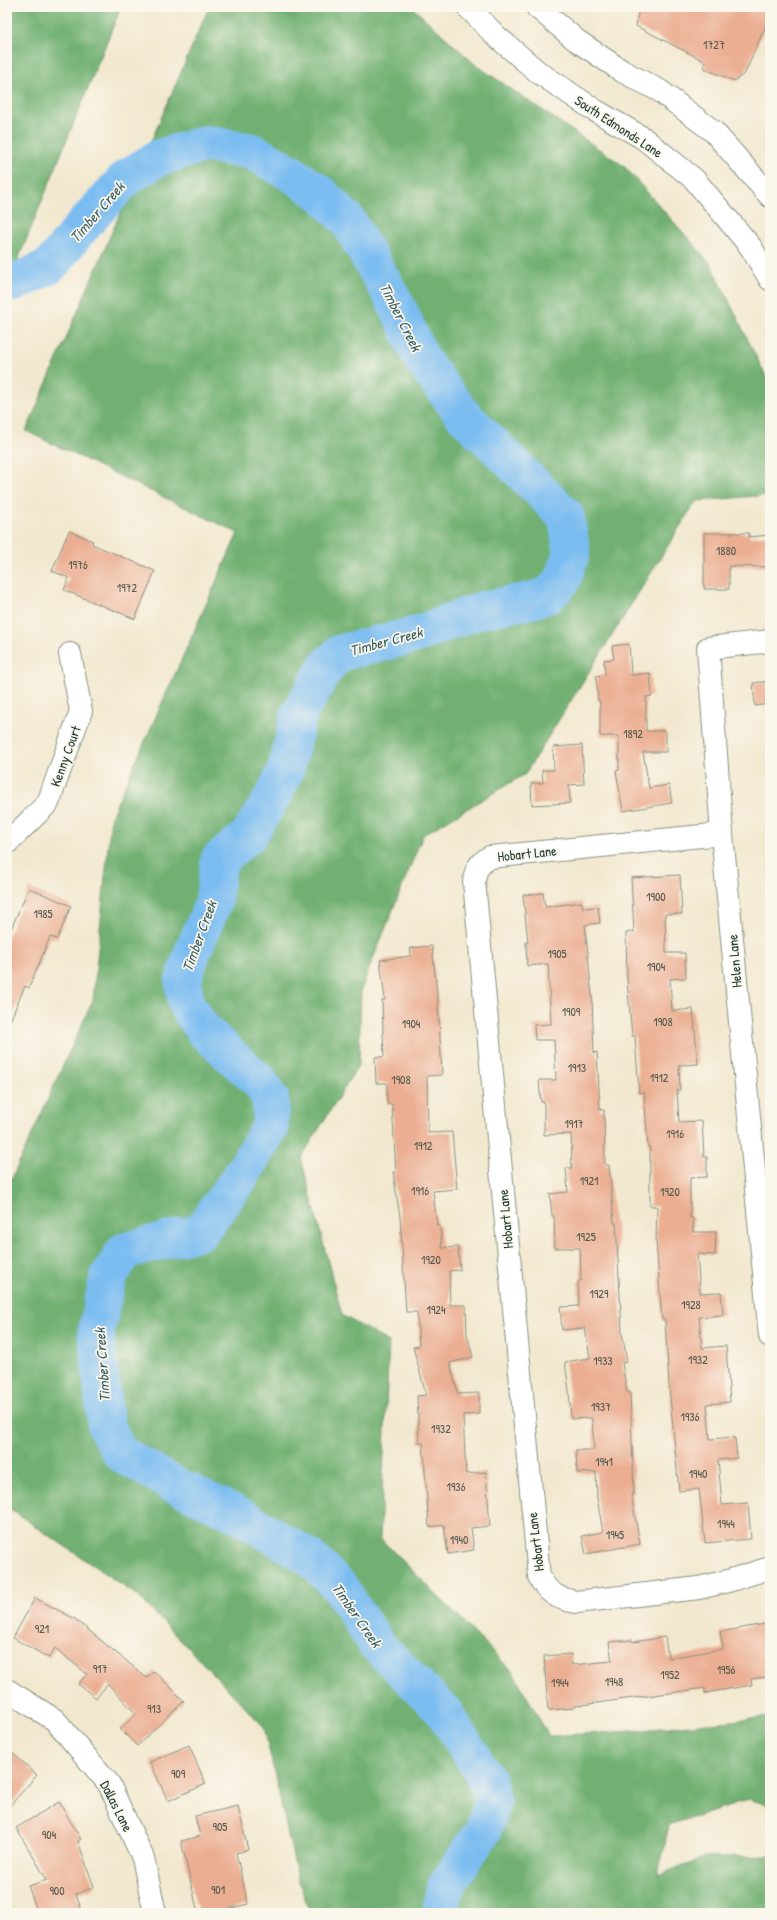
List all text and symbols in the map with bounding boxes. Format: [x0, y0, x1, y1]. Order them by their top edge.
house number: 1727 [703, 36, 725, 53]
street label: South Edmonds Lane [571, 90, 667, 162]
water label: Timber Creek [65, 176, 130, 247]
water label: Timber Creek [375, 279, 428, 356]
house number: 1880 [716, 542, 736, 559]
house number: 1976 [68, 556, 88, 573]
house number: 1972 [117, 579, 138, 596]
water label: Timber Creek [347, 621, 426, 661]
street label: Kenny Court [45, 723, 86, 790]
house number: 1892 [623, 725, 643, 742]
street label: Hobart Lane [496, 840, 558, 866]
house number: 1900 [646, 888, 666, 905]
water label: Timber Creek [176, 896, 222, 974]
house number: 1985 [33, 905, 53, 922]
street label: Helen Lane [722, 933, 746, 989]
house number: 1905 [547, 945, 567, 962]
house number: 1904 [647, 958, 666, 975]
house number: 1909 [562, 1003, 581, 1020]
house number: 1908 [653, 1013, 673, 1030]
house number: 1904 [402, 1015, 421, 1032]
house number: 1913 [568, 1059, 586, 1076]
house number: 1912 [650, 1069, 669, 1086]
house number: 1908 [391, 1071, 411, 1088]
house number: 1917 [564, 1115, 584, 1132]
house number: 1916 [666, 1125, 684, 1142]
house number: 1912 [414, 1137, 433, 1154]
house number: 1921 [580, 1172, 598, 1189]
house number: 1916 [411, 1182, 429, 1199]
house number: 1920 [660, 1183, 680, 1200]
street label: Hobart Lane [493, 1188, 517, 1249]
house number: 1925 [576, 1228, 596, 1245]
house number: 1920 [421, 1251, 441, 1268]
house number: 1929 [590, 1285, 609, 1302]
house number: 1928 [681, 1296, 701, 1313]
house number: 1924 [427, 1301, 446, 1318]
water label: Timber Creek [89, 1326, 115, 1403]
house number: 1932 [688, 1351, 708, 1368]
house number: 1933 [593, 1352, 613, 1369]
house number: 1937 [591, 1398, 611, 1415]
house number: 1936 [681, 1408, 700, 1425]
house number: 1932 [431, 1420, 451, 1437]
house number: 1941 [595, 1453, 613, 1470]
house number: 1940 [689, 1465, 707, 1482]
house number: 1936 [447, 1478, 466, 1495]
street label: Hobart Lane [522, 1511, 548, 1573]
house number: 1944 [717, 1515, 735, 1532]
house number: 1945 [606, 1526, 624, 1543]
house number: 1940 [450, 1531, 468, 1548]
water label: Timber Creek [327, 1579, 388, 1653]
house number: 921 [35, 1620, 49, 1637]
house number: 917 [93, 1660, 107, 1677]
house number: 1956 [717, 1661, 736, 1678]
house number: 1952 [660, 1666, 680, 1683]
house number: 1948 [605, 1673, 623, 1690]
house number: 1944 [551, 1674, 569, 1691]
house number: 913 [147, 1700, 161, 1717]
house number: 909 [171, 1765, 186, 1782]
street label: Dallas Lane [96, 1777, 138, 1835]
house number: 905 [213, 1818, 227, 1835]
house number: 904 [42, 1826, 57, 1843]
house number: 901 [211, 1881, 225, 1898]
house number: 900 [49, 1882, 65, 1899]

